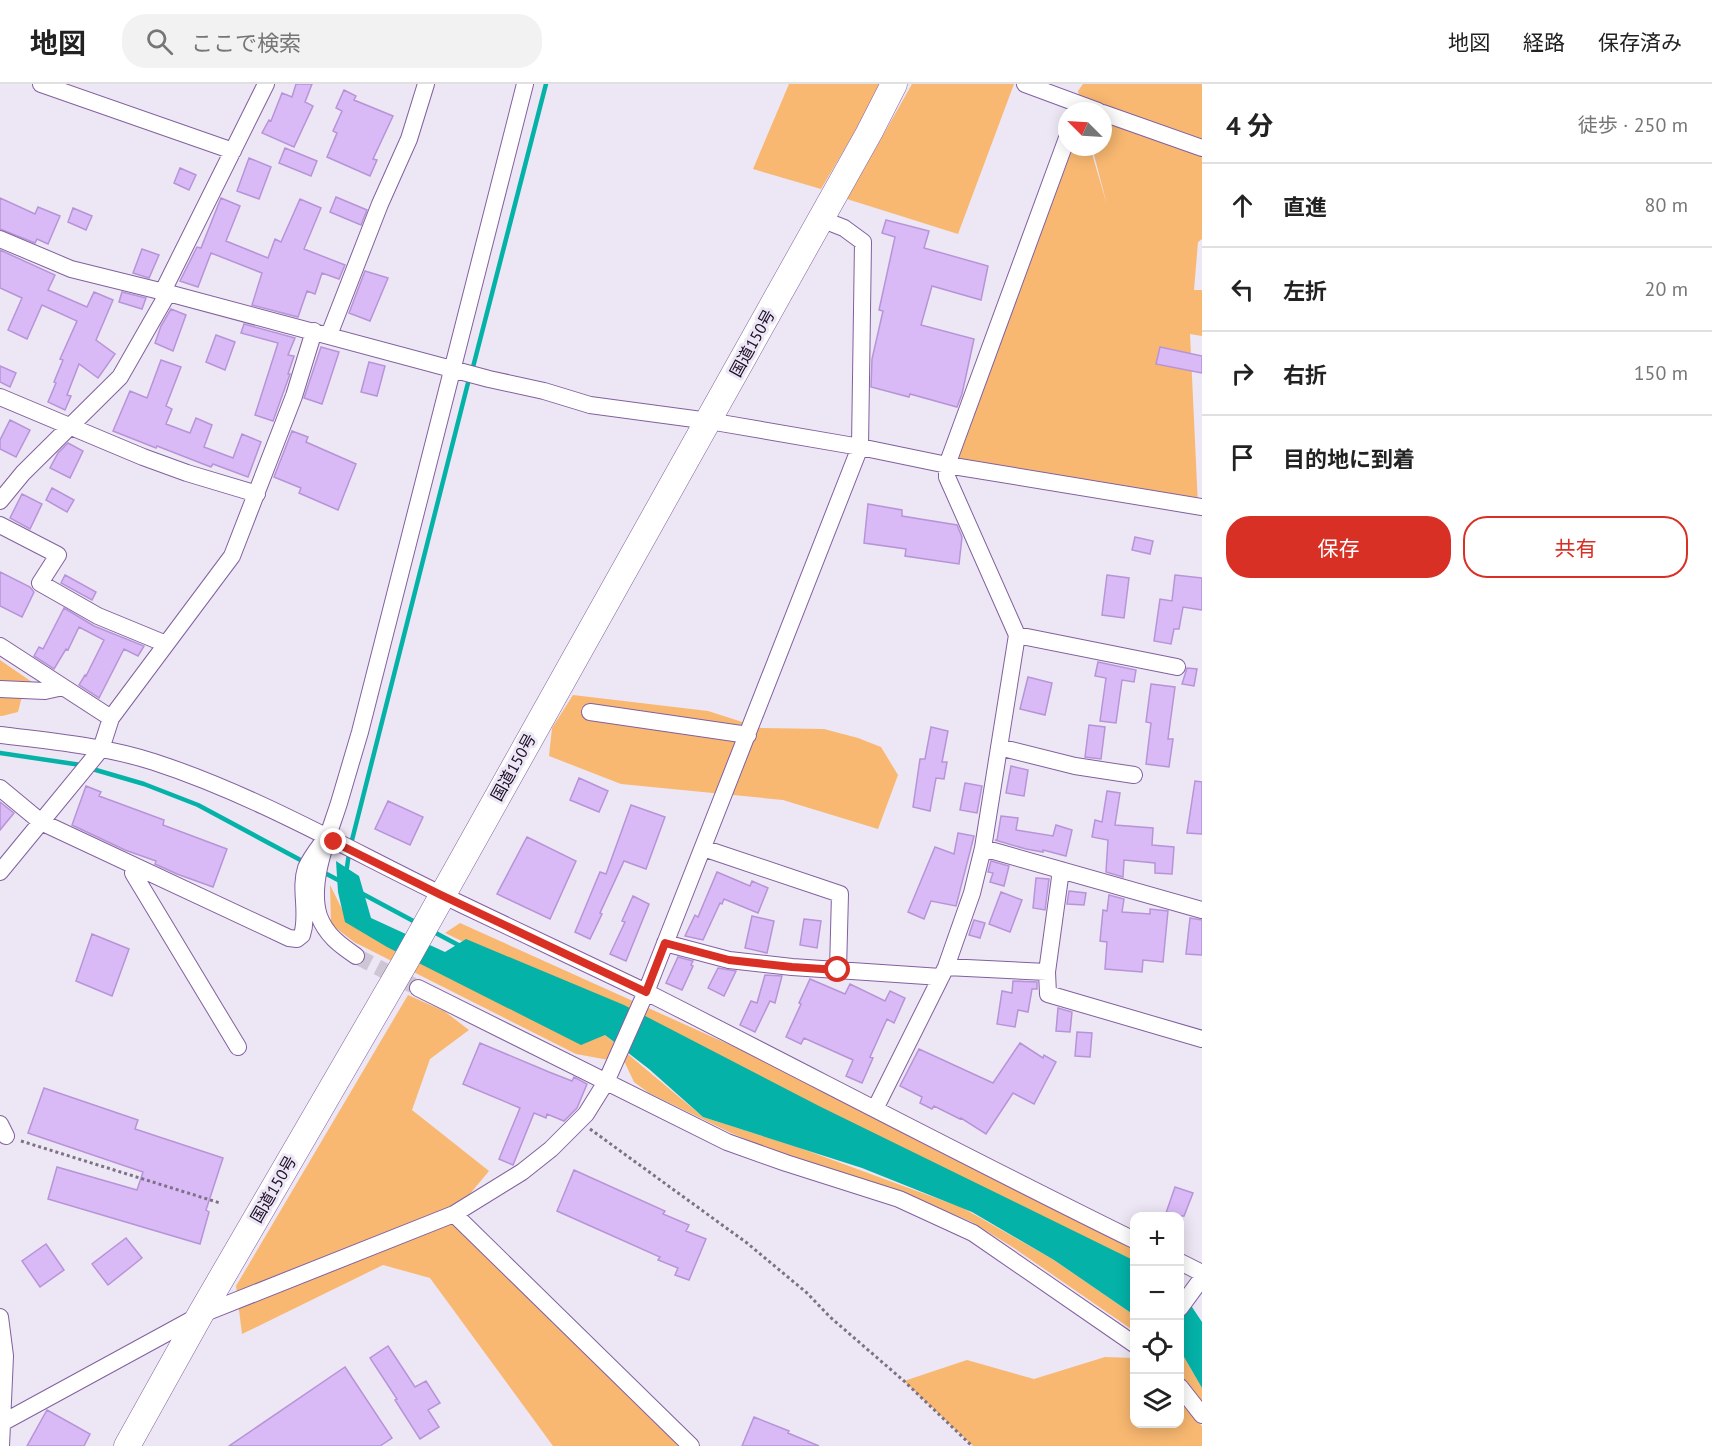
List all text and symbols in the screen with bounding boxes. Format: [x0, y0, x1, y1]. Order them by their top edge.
search box [122, 14, 542, 68]
text: 地図 [30, 24, 86, 61]
icon: search [143, 25, 176, 58]
text: ここで検索 [191, 29, 301, 57]
text: 地図 [1448, 29, 1490, 56]
text: 経路 [1523, 29, 1565, 56]
text: 保存済み [1598, 29, 1682, 56]
north arrow [1058, 102, 1112, 156]
text: 4 分 [1226, 109, 1273, 142]
text: 徒歩 · 250 m [1578, 112, 1688, 138]
icon: ahead [1226, 189, 1259, 222]
text: 80 m [1645, 192, 1688, 218]
text: 直進 [1283, 193, 1327, 221]
icon: left [1226, 273, 1259, 306]
text: 20 m [1645, 276, 1688, 302]
text: 左折 [1283, 277, 1327, 305]
street label: 国道150号 [725, 306, 779, 380]
icon: right [1226, 357, 1259, 390]
text: 150 m [1634, 360, 1688, 386]
text: 右折 [1283, 361, 1327, 389]
icon: arrive [1226, 441, 1259, 474]
text: 目的地に到着 [1283, 445, 1415, 473]
button: 保存 [1226, 516, 1451, 578]
button: 共有 [1463, 516, 1688, 578]
street label: 国道150号 [486, 730, 540, 804]
route end [320, 828, 346, 854]
route start [824, 956, 850, 982]
street label: 国道150号 [246, 1152, 300, 1226]
map controls [1130, 1212, 1184, 1428]
button: + [1130, 1212, 1184, 1266]
button: − [1130, 1266, 1184, 1320]
button: locate [1130, 1320, 1184, 1374]
button: layers [1130, 1374, 1184, 1428]

